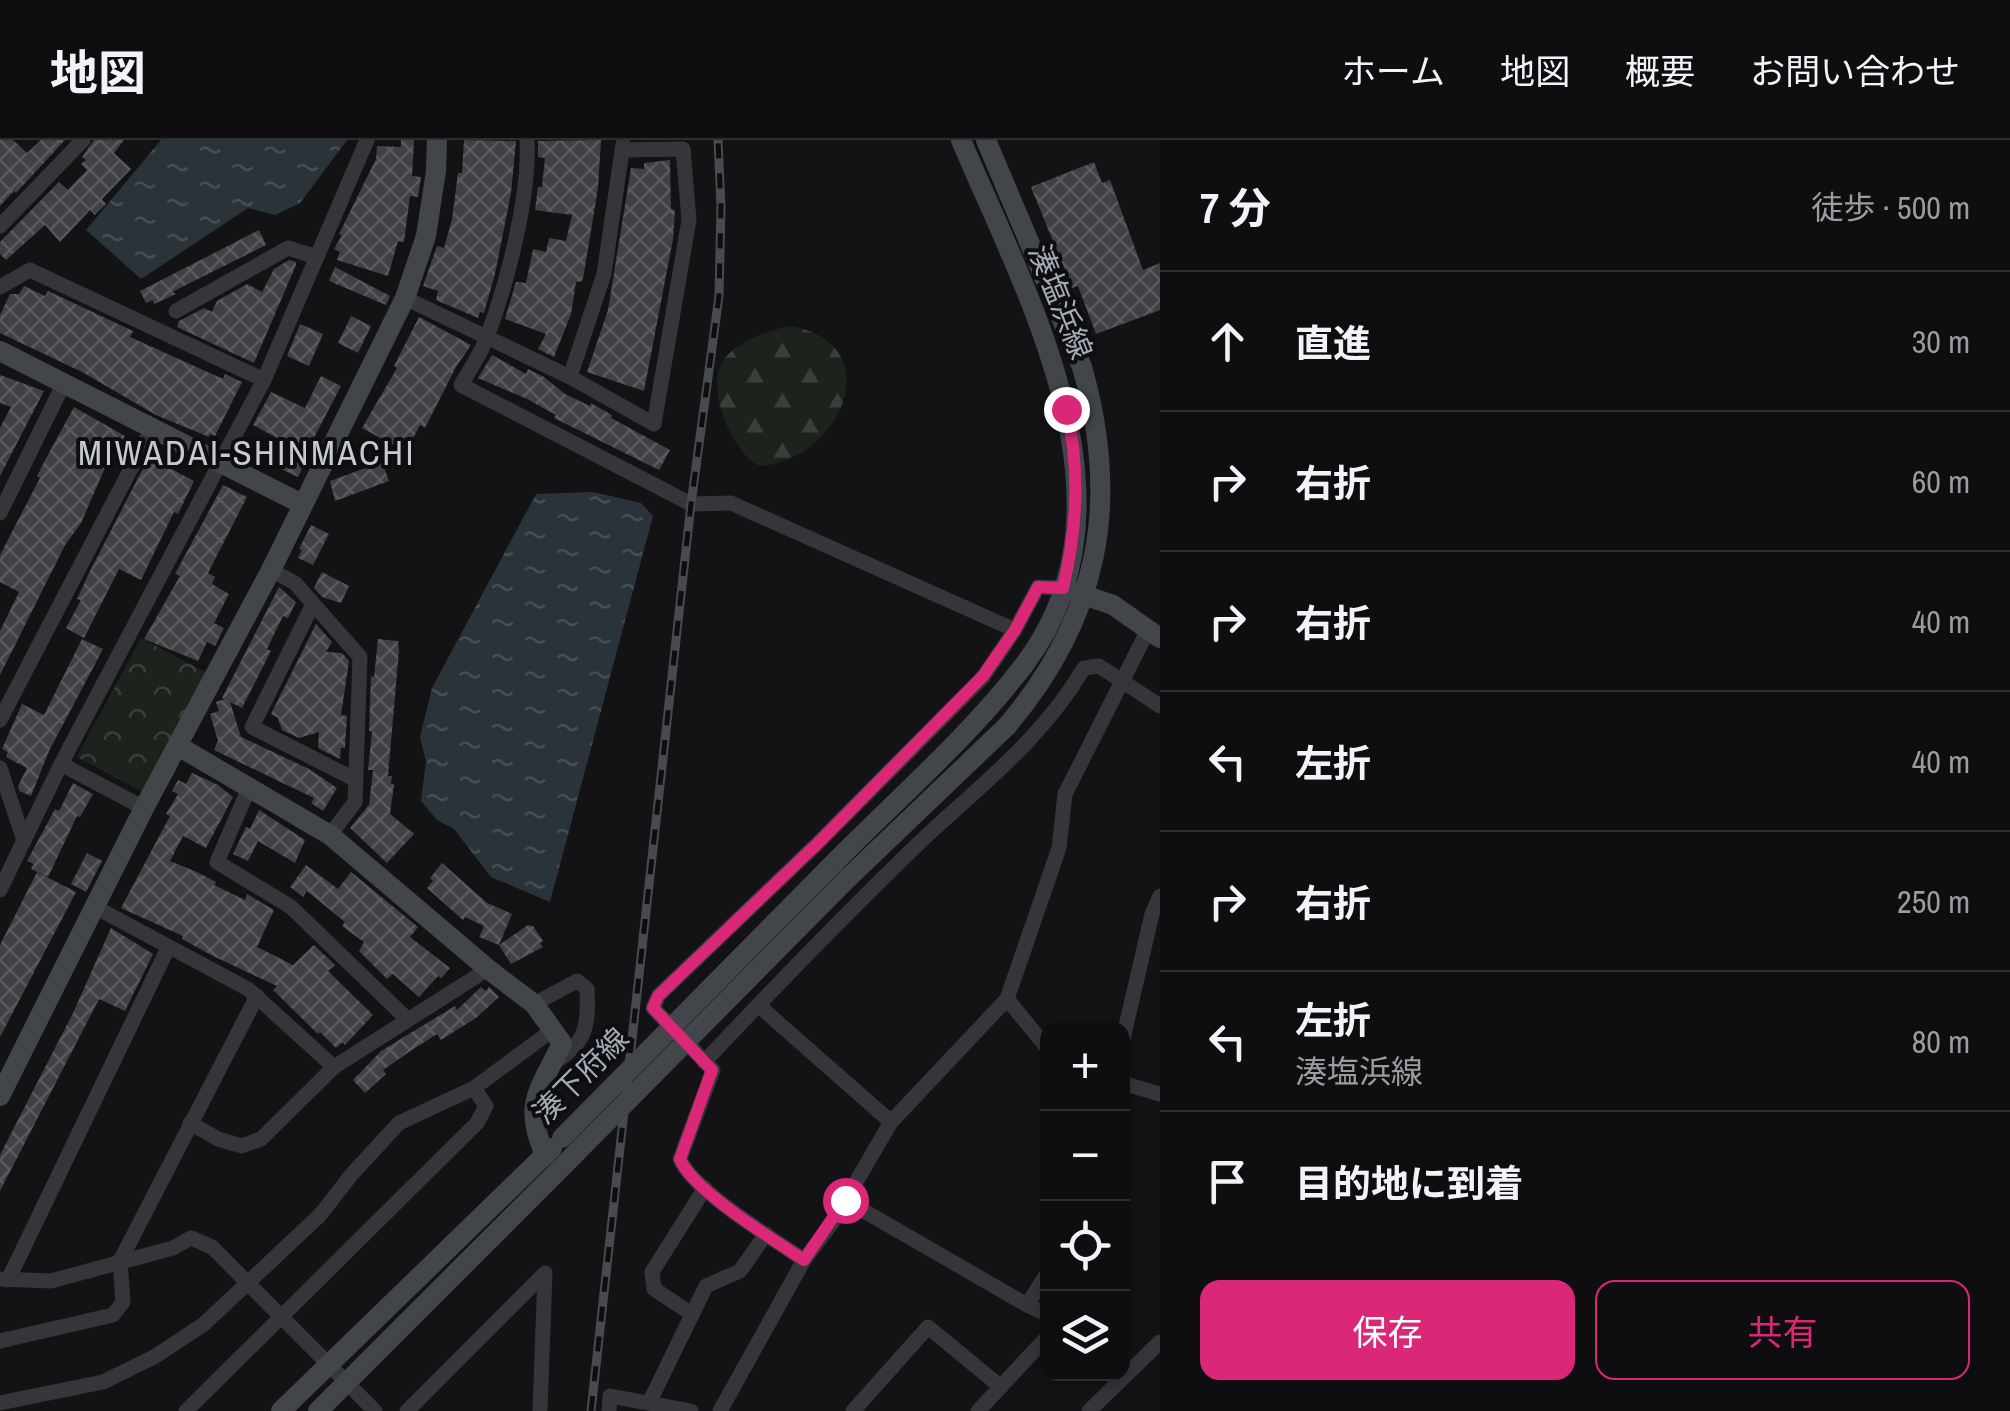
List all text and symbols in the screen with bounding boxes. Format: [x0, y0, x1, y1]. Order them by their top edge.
text: 地図 [50, 40, 146, 105]
text: ホーム [1341, 48, 1445, 95]
text: 地図 [1500, 48, 1570, 95]
text: 概要 [1625, 48, 1695, 95]
text: お問い合わせ [1750, 48, 1960, 95]
text: 7 分 [1200, 180, 1271, 236]
text: 徒歩 · 500 m [1811, 186, 1970, 229]
street label: 湊塩浜線 [1020, 239, 1102, 365]
icon: ahead [1200, 314, 1255, 369]
text: 直進 [1295, 318, 1371, 369]
text: 30 m [1912, 320, 1970, 363]
route end [1044, 387, 1090, 433]
district label: MIWADAI-SHINMACHI [78, 429, 416, 476]
icon: right [1200, 454, 1255, 509]
text: 右折 [1295, 458, 1371, 509]
text: 60 m [1912, 460, 1970, 503]
icon: right [1200, 594, 1255, 649]
text: 右折 [1295, 598, 1371, 649]
text: 40 m [1912, 600, 1970, 643]
icon: left [1200, 734, 1255, 789]
text: 左折 [1295, 738, 1371, 789]
text: 40 m [1912, 740, 1970, 783]
icon: right [1200, 874, 1255, 929]
text: 右折 [1295, 878, 1371, 929]
text: 250 m [1897, 880, 1970, 923]
text: 左折 [1295, 995, 1371, 1046]
icon: left [1200, 1014, 1255, 1069]
street label: 湊下府線 [524, 1019, 637, 1132]
text: 80 m [1912, 1020, 1970, 1063]
map controls [1040, 1021, 1130, 1381]
button: + [1040, 1021, 1130, 1111]
text: 湊塩浜線 [1295, 1050, 1423, 1093]
button: − [1040, 1111, 1130, 1201]
icon: arrive [1200, 1154, 1255, 1209]
text: 目的地に到着 [1295, 1158, 1523, 1209]
route start [823, 1178, 869, 1224]
button: locate [1040, 1201, 1130, 1291]
button: 保存 [1200, 1280, 1575, 1380]
button: 共有 [1595, 1280, 1970, 1380]
button: layers [1040, 1291, 1130, 1381]

